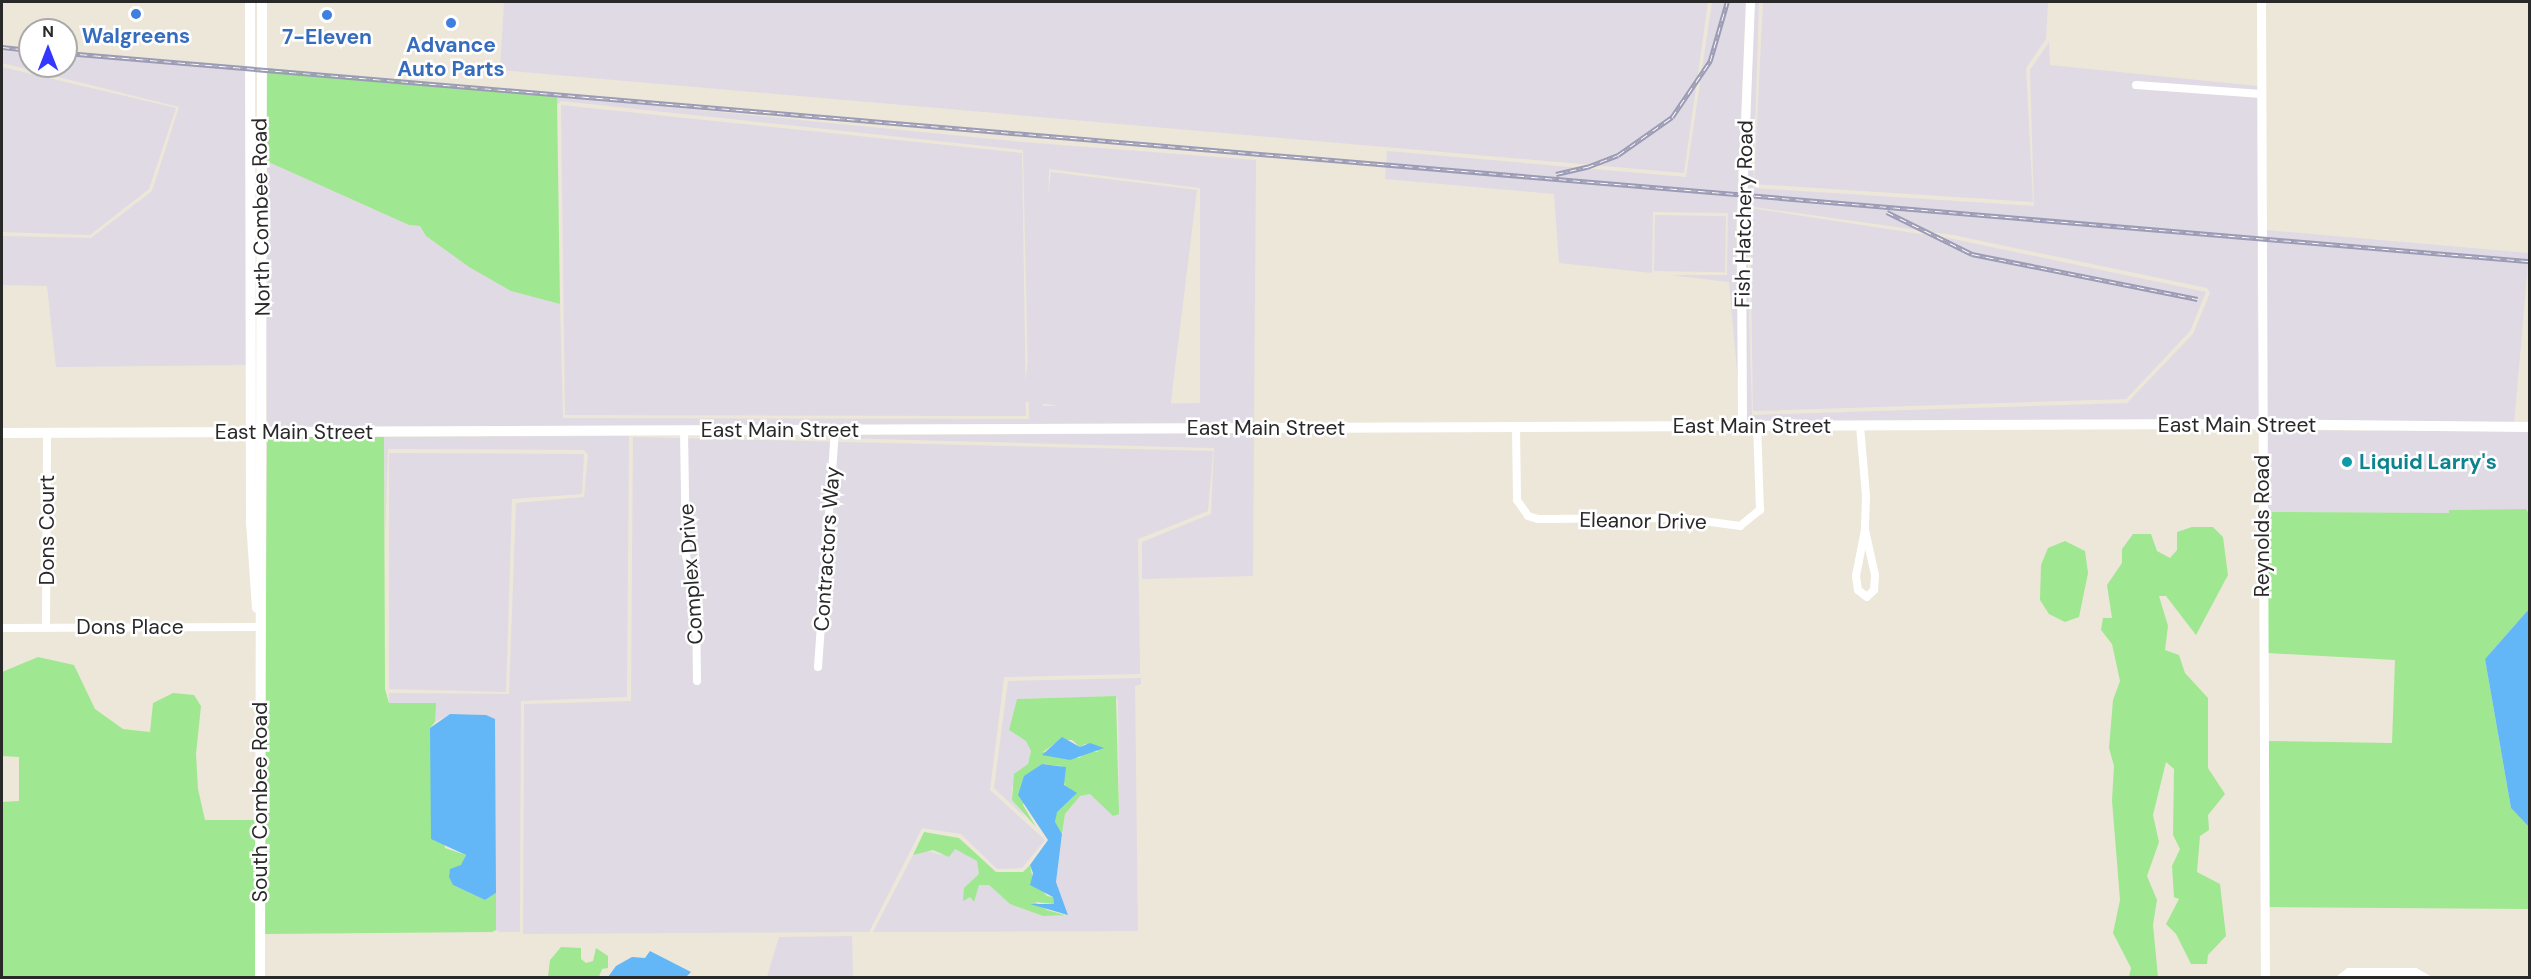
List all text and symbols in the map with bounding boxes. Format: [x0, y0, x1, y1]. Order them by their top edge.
marker: Walgreens [129, 7, 143, 21]
marker: 7-Eleven [320, 8, 334, 22]
marker: Advance Auto Parts [444, 16, 458, 30]
north arrow [18, 18, 78, 78]
text: N [42, 21, 54, 42]
place label: Walgreens [82, 23, 190, 49]
place label: 7-Eleven [282, 24, 372, 50]
place label: Advance Auto Parts [397, 32, 505, 82]
street label: North Combee Road [247, 118, 275, 316]
street label: Fish Hatchery Road [1730, 120, 1758, 308]
street label: East Main Street [2158, 412, 2316, 438]
street label: East Main Street [1673, 413, 1831, 439]
street label: East Main Street [1187, 415, 1345, 441]
street label: East Main Street [701, 417, 859, 443]
street label: East Main Street [215, 419, 373, 445]
place label: Liquid Larry's [2359, 449, 2497, 475]
street label: Reynolds Road [2249, 455, 2275, 597]
marker: Liquid Larry's [2340, 455, 2354, 469]
street label: Contractors Way [809, 466, 845, 632]
street label: Dons Court [34, 475, 60, 585]
street label: Complex Drive [674, 503, 708, 645]
street label: Eleanor Drive [1579, 507, 1707, 535]
street label: Dons Place [76, 614, 184, 640]
street label: South Combee Road [247, 702, 273, 902]

